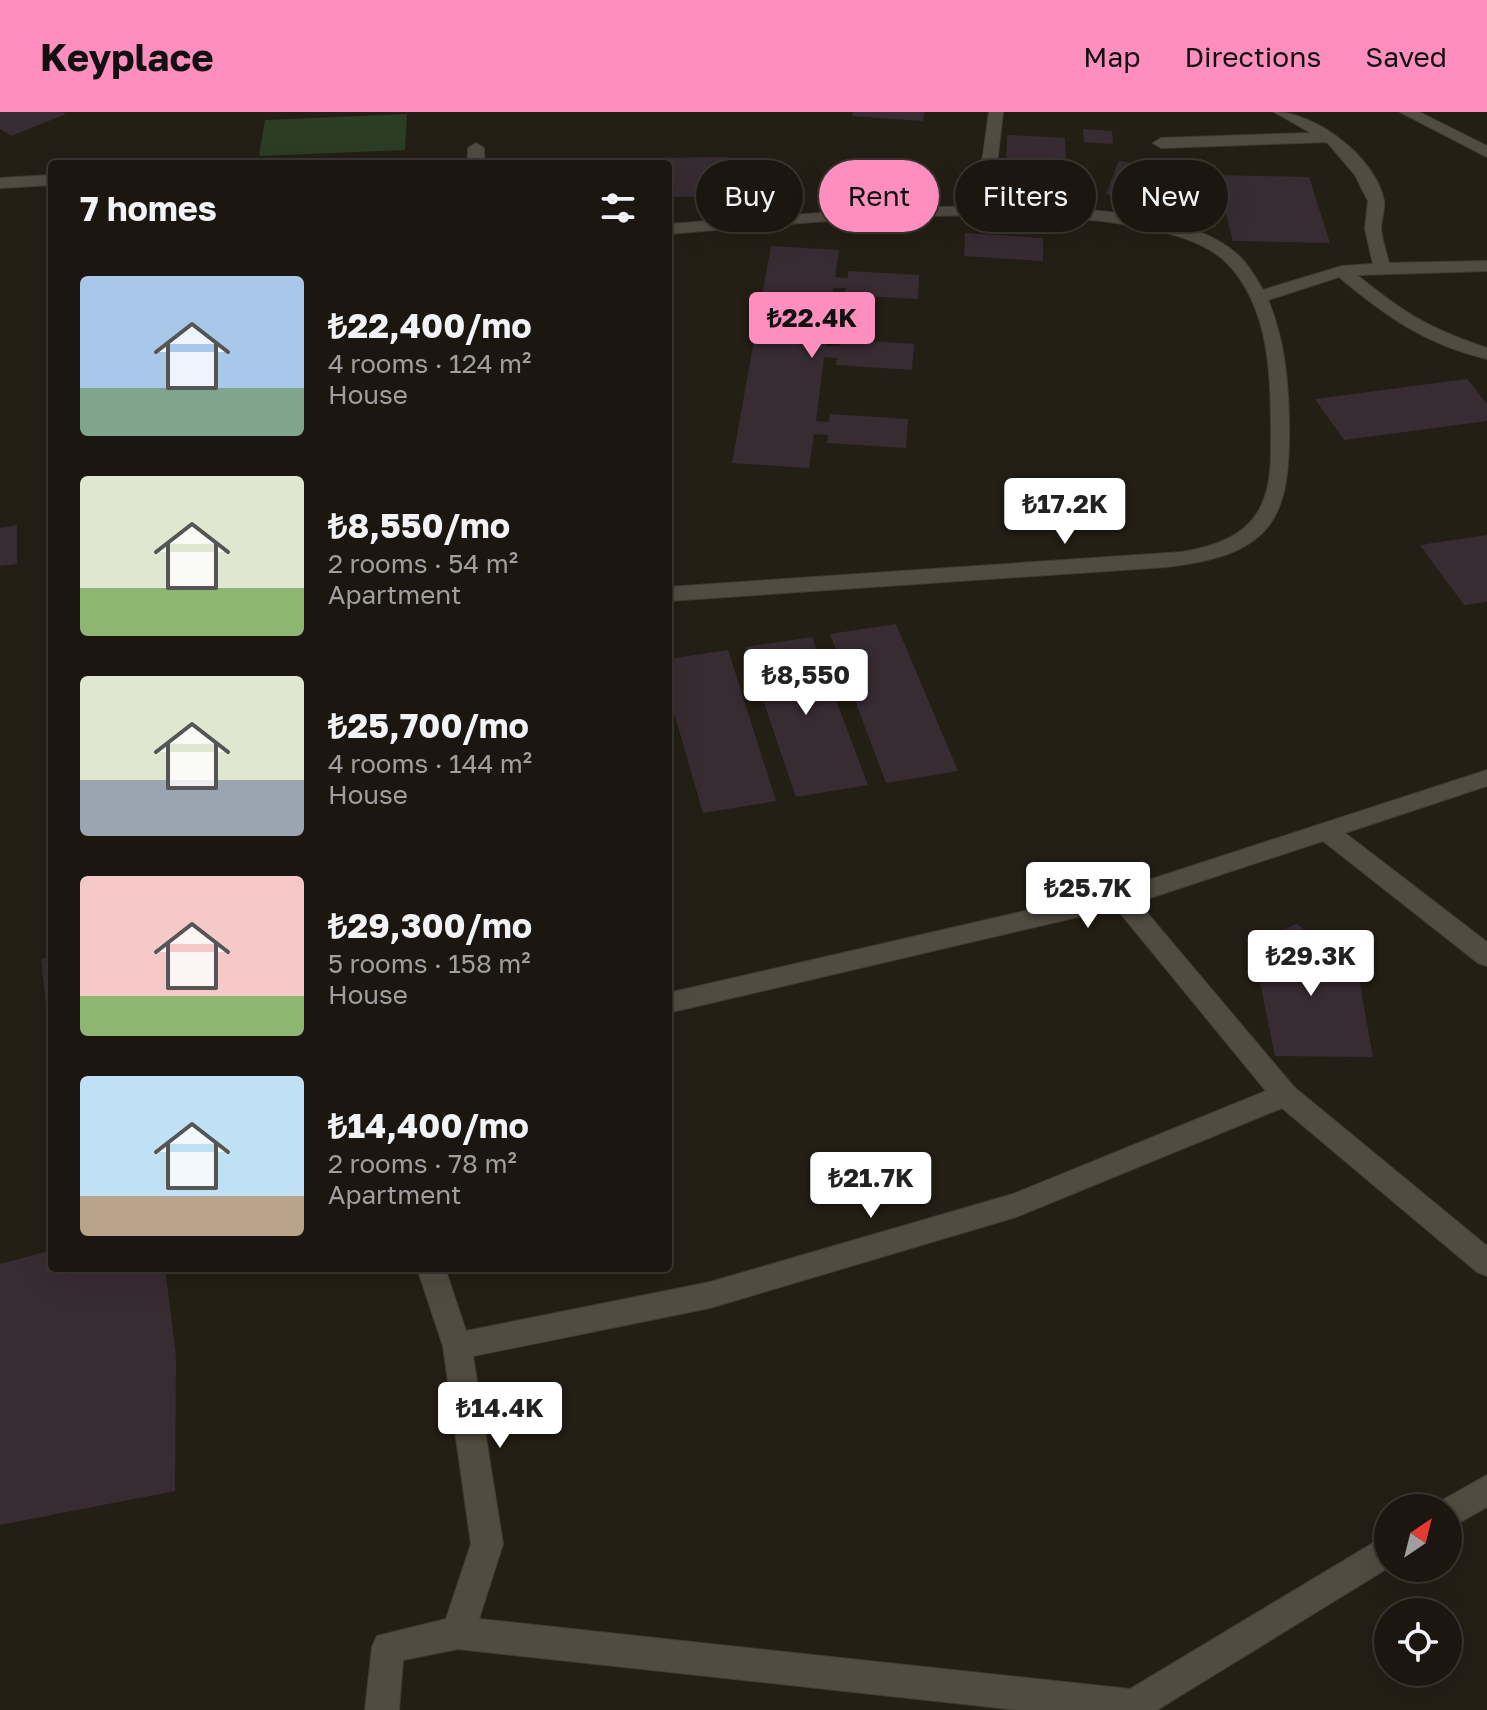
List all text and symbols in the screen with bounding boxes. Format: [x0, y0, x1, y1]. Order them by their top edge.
text: Keyplace [40, 34, 214, 79]
text: Map [1083, 40, 1140, 73]
text: Directions [1184, 40, 1321, 73]
text: Saved [1365, 40, 1447, 73]
chip: Buy [696, 160, 803, 232]
chip: Rent [819, 160, 939, 232]
chip: Filters [955, 160, 1096, 232]
chip: New [1112, 160, 1228, 232]
icon: filters [596, 186, 640, 230]
text: 7 homes [80, 188, 217, 228]
pin: ₺22.4K [747, 292, 877, 360]
text: ₺22.4K [767, 302, 857, 333]
text: ₺22,400/mo [328, 305, 532, 345]
icon: home [144, 308, 240, 404]
text: 4 rooms · 124 m² [328, 348, 531, 379]
text: House [328, 379, 408, 410]
pin: ₺17.2K [1000, 478, 1130, 546]
text: ₺17.2K [1022, 488, 1108, 519]
text: ₺8,550/mo [328, 505, 510, 545]
icon: home [144, 508, 240, 604]
text: 2 rooms · 54 m² [328, 548, 518, 579]
text: Apartment [328, 579, 461, 610]
pin: ₺8,550 [741, 649, 871, 717]
text: ₺8,550 [762, 659, 850, 690]
text: ₺25,700/mo [328, 705, 529, 745]
icon: home [144, 708, 240, 804]
text: 4 rooms · 144 m² [328, 748, 532, 779]
text: House [328, 779, 408, 810]
pin: ₺25.7K [1023, 862, 1153, 930]
text: ₺25.7K [1044, 872, 1132, 903]
text: ₺29,300/mo [328, 905, 532, 945]
icon: home [144, 908, 240, 1004]
pin: ₺29.3K [1246, 930, 1376, 998]
text: ₺29.3K [1266, 940, 1356, 971]
text: 5 rooms · 158 m² [328, 948, 531, 979]
text: House [328, 979, 408, 1010]
text: ₺14,400/mo [328, 1105, 529, 1145]
icon: home [144, 1108, 240, 1204]
text: 2 rooms · 78 m² [328, 1148, 517, 1179]
pin: ₺21.7K [806, 1152, 936, 1220]
text: ₺21.7K [828, 1162, 914, 1193]
text: Apartment [328, 1179, 461, 1210]
pin: ₺14.4K [435, 1382, 565, 1450]
text: ₺14.4K [456, 1392, 544, 1423]
north arrow [1374, 1494, 1462, 1582]
map controls [1374, 1494, 1462, 1686]
button: locate [1374, 1598, 1462, 1686]

